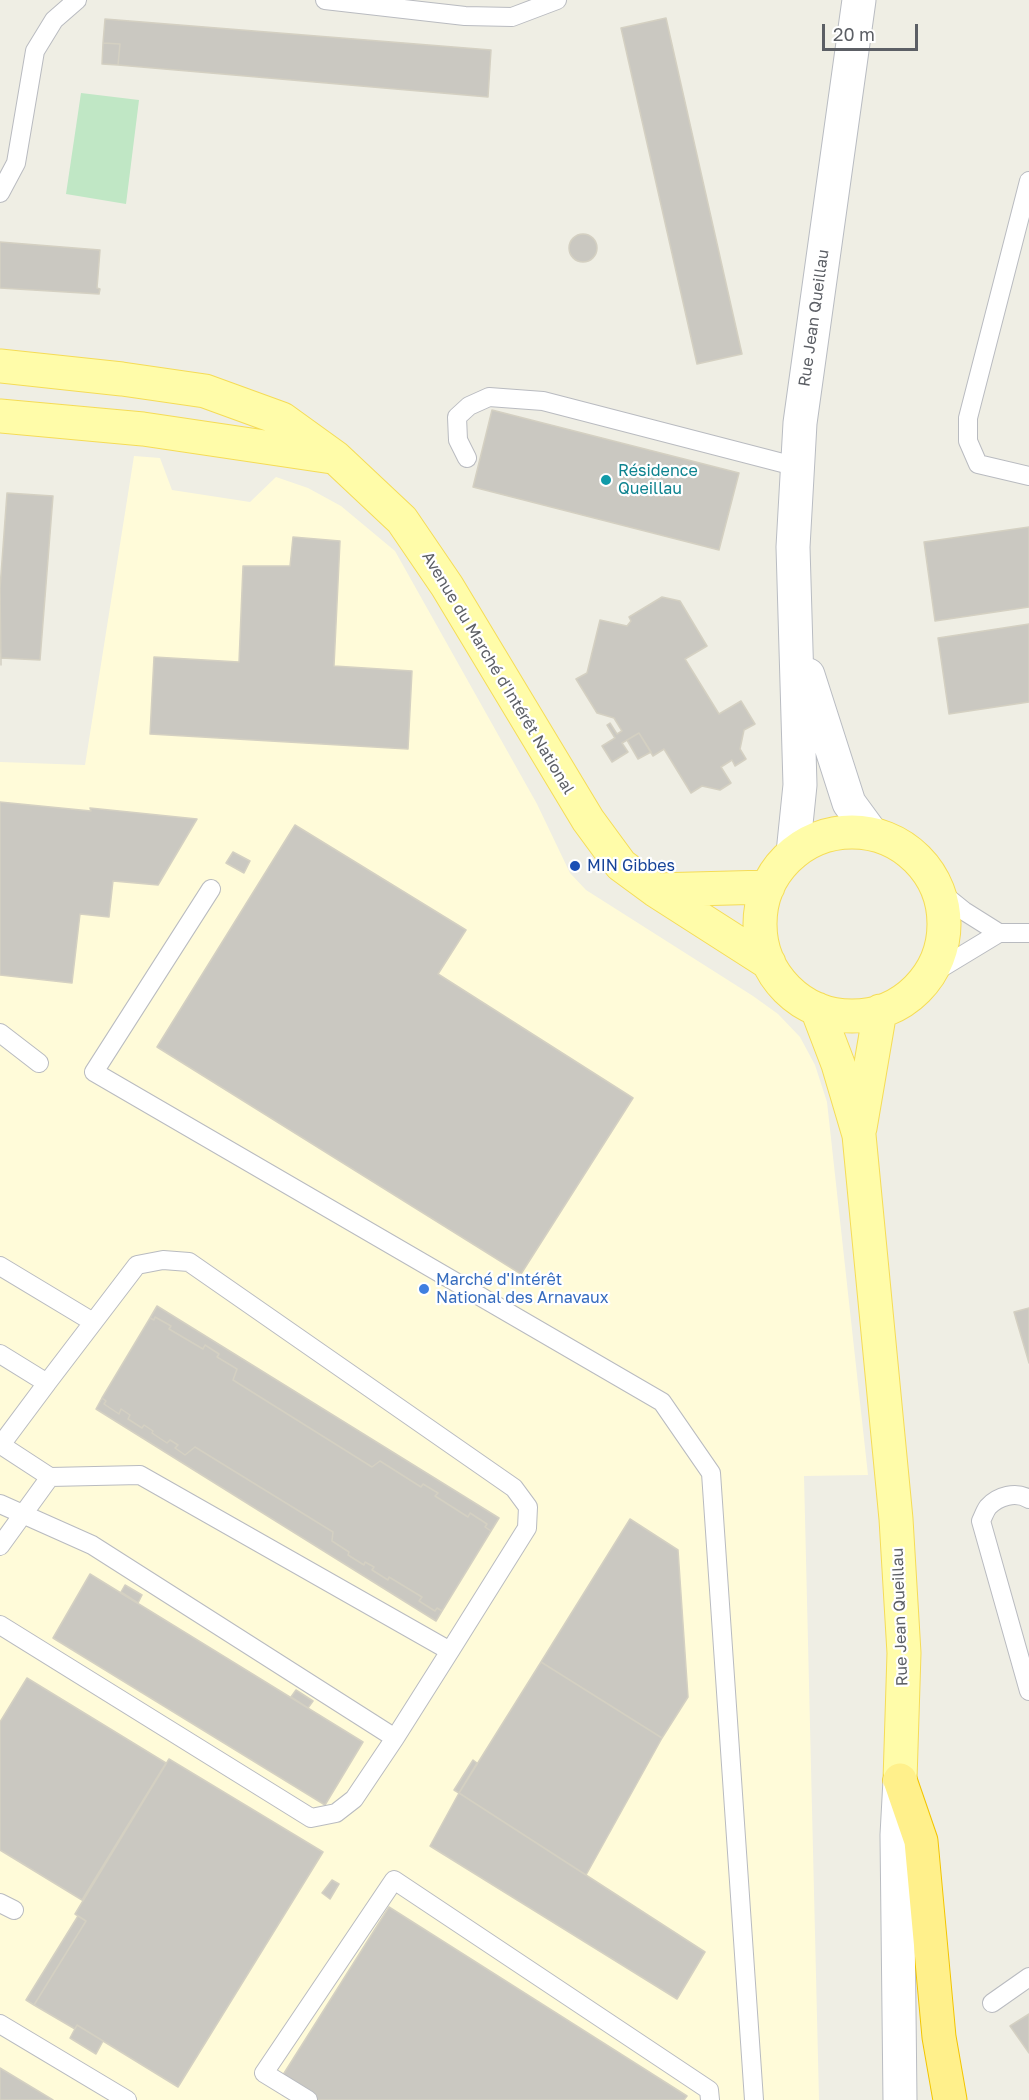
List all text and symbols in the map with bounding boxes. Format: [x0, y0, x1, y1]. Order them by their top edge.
scale bar [825, 12, 921, 50]
text: 20 m [833, 23, 875, 45]
street label: Rue Jean Queillau [795, 248, 833, 388]
place label: Résidence Queillau [618, 461, 698, 499]
marker: Résidence Queillau [599, 473, 613, 487]
street label: Avenue du Marché d'Intérêt National [418, 548, 578, 798]
place label: MIN Gibbes [587, 856, 675, 876]
marker: MIN Gibbes [568, 859, 582, 873]
place label: Marché d'Intérêt National des Arnavaux [436, 1270, 608, 1308]
marker: Marché d'Intérêt National des Arnavaux [417, 1282, 431, 1296]
street label: Rue Jean Queillau [888, 1547, 912, 1687]

